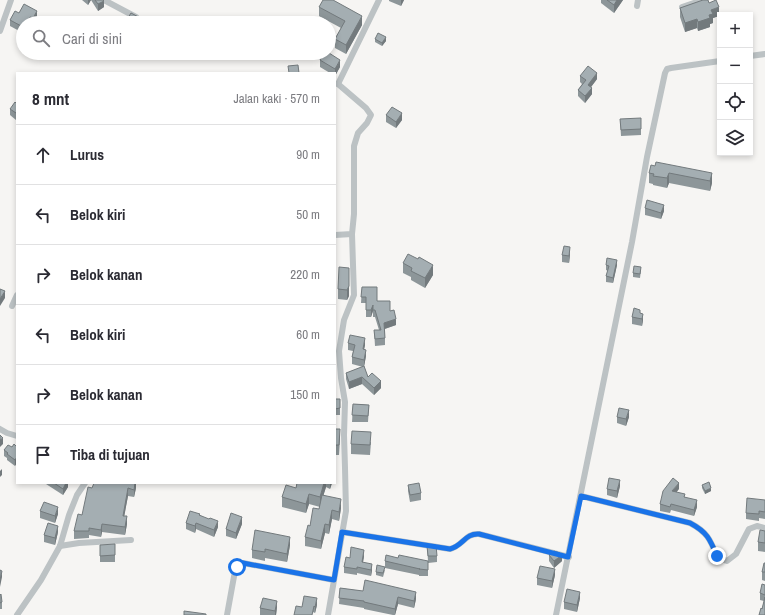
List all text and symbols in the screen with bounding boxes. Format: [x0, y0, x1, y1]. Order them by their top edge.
map controls [717, 12, 753, 156]
button: + [717, 12, 753, 48]
search box [16, 16, 336, 60]
icon: search [30, 27, 52, 49]
text: Cari di sini [62, 28, 122, 49]
button: − [717, 48, 753, 84]
button: locate [717, 84, 753, 120]
text: 8 mnt [32, 87, 69, 110]
text: Jalan kaki · 570 m [233, 90, 320, 107]
button: layers [717, 120, 753, 156]
icon: ahead [32, 144, 54, 166]
text: Lurus [70, 144, 104, 165]
text: 90 m [296, 146, 320, 163]
icon: left [32, 204, 54, 226]
text: Belok kiri [70, 204, 125, 225]
text: 50 m [296, 206, 320, 223]
icon: right [32, 264, 54, 286]
text: Belok kanan [70, 264, 142, 285]
text: 220 m [290, 266, 320, 283]
icon: left [32, 324, 54, 346]
text: Belok kiri [70, 324, 125, 345]
text: 60 m [296, 326, 320, 343]
icon: right [32, 384, 54, 406]
text: Belok kanan [70, 384, 142, 405]
text: 150 m [290, 386, 320, 403]
icon: arrive [32, 444, 54, 466]
text: Tiba di tujuan [70, 444, 150, 465]
route end [708, 547, 726, 565]
route start [228, 558, 246, 576]

